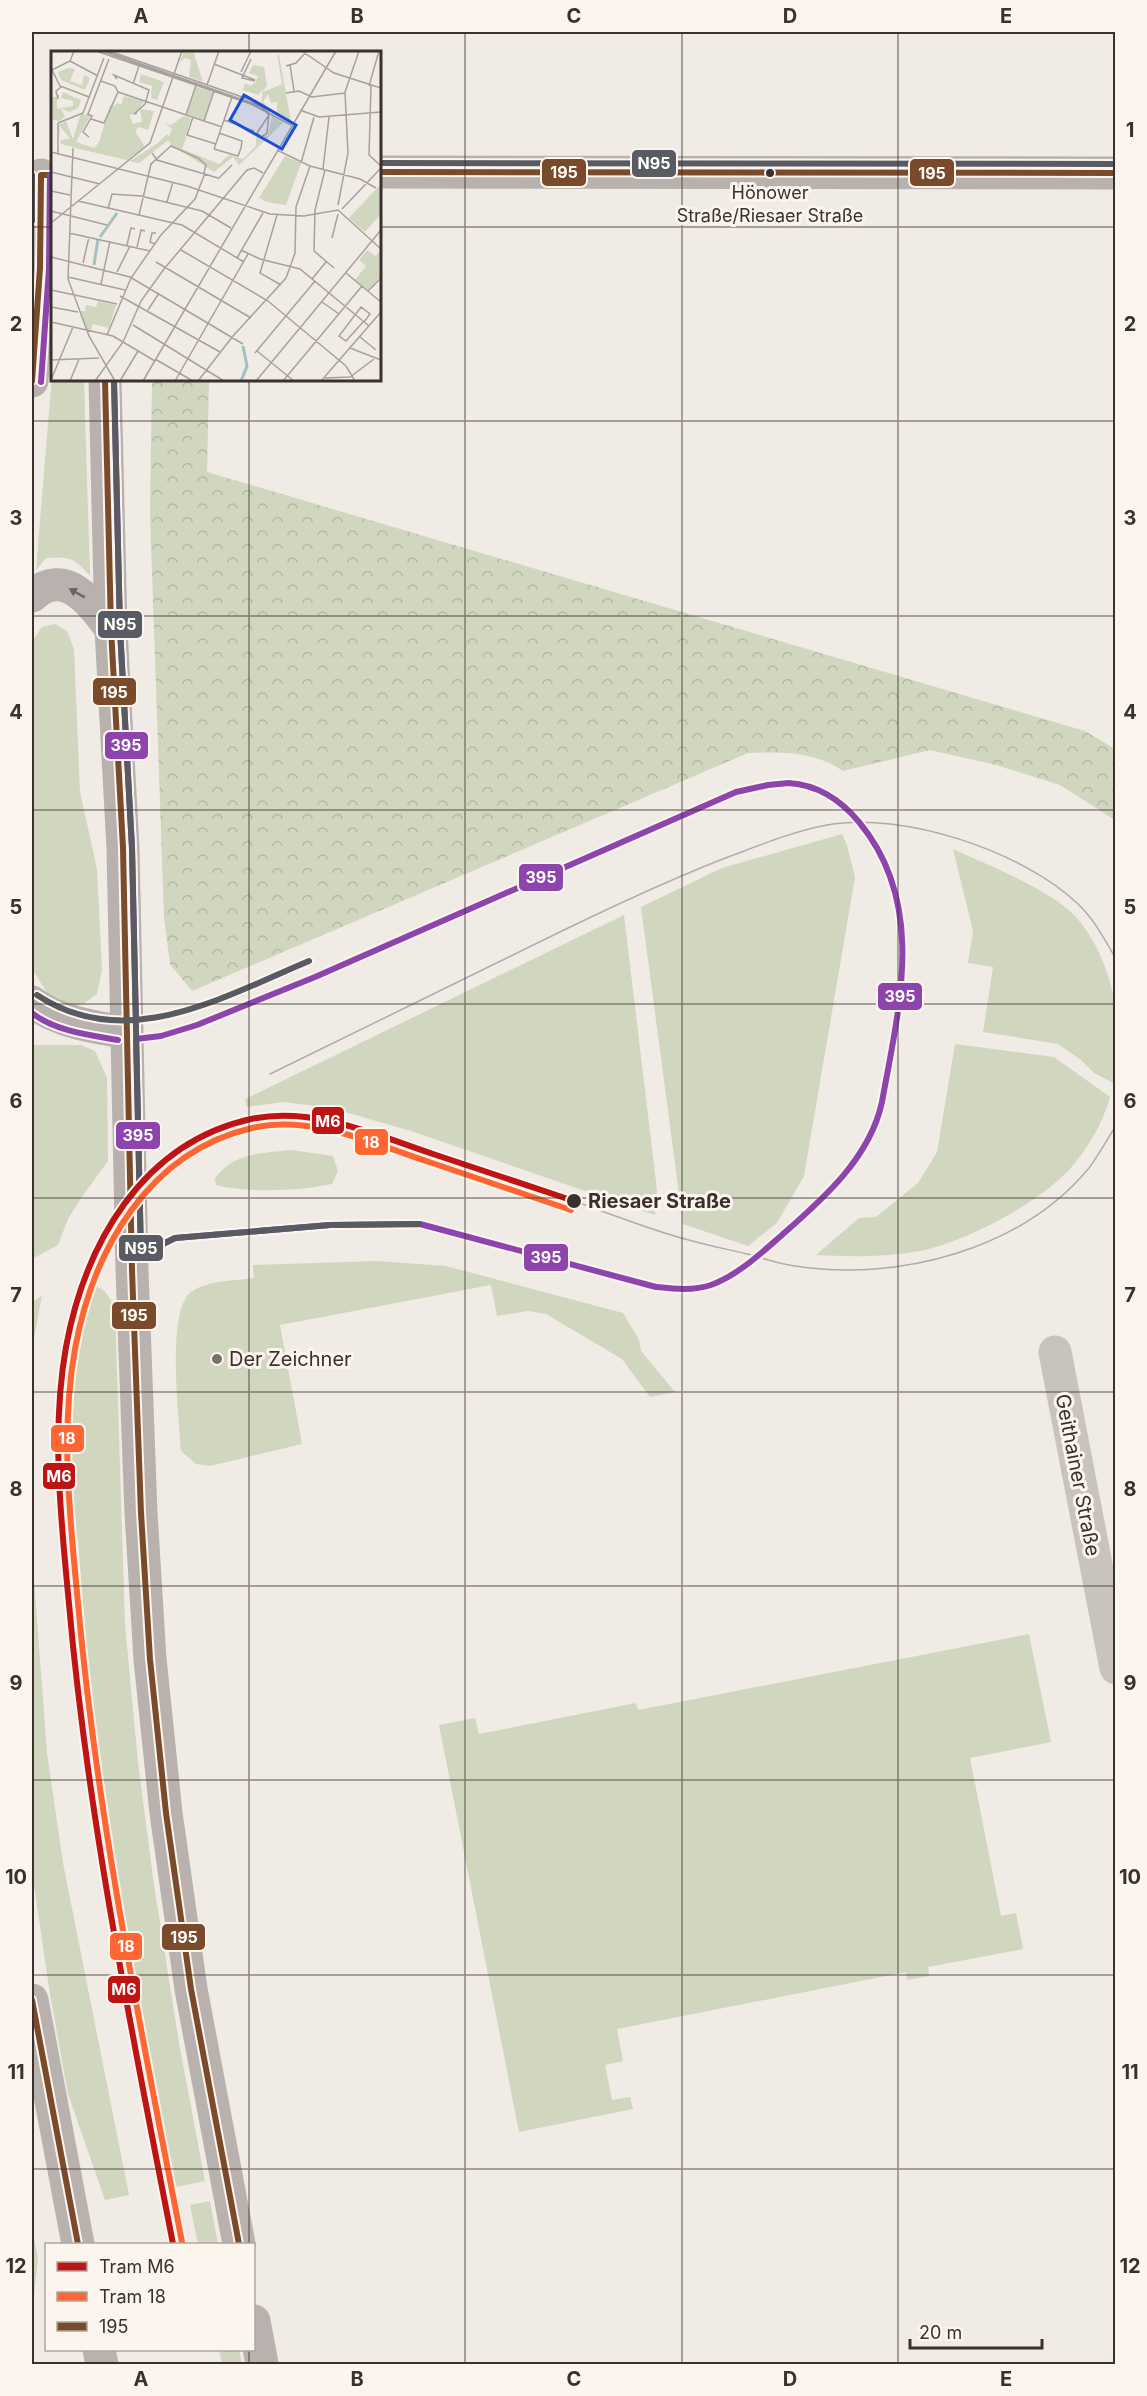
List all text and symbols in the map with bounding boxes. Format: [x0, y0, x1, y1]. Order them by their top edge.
text: A [134, 4, 149, 28]
text: B [350, 4, 364, 28]
text: C [567, 4, 581, 28]
text: D [783, 4, 797, 28]
text: E [1000, 4, 1012, 28]
inset map [51, 51, 381, 381]
text: 1 [12, 118, 20, 142]
text: 1 [1126, 118, 1134, 142]
line badge: N95 [631, 149, 677, 178]
text: N95 [638, 153, 670, 173]
line badge: 195 [541, 158, 587, 187]
line badge: 195 [909, 158, 955, 187]
text: 195 [550, 162, 578, 182]
text: 195 [918, 163, 946, 183]
marker: Hönower Straße/Riesaer Straße [764, 167, 776, 179]
place label: Hönower Straße/Riesaer Straße [677, 182, 863, 226]
text: 2 [10, 312, 22, 336]
text: 2 [1124, 312, 1136, 336]
text: 3 [10, 506, 22, 530]
text: 3 [1124, 506, 1136, 530]
one-way arrow [68, 588, 85, 598]
line badge: N95 [97, 610, 143, 639]
text: N95 [104, 614, 136, 634]
line badge: 195 [92, 677, 137, 706]
text: 195 [100, 682, 128, 702]
text: 4 [9, 700, 23, 724]
text: 4 [1123, 700, 1137, 724]
line badge: 395 [104, 731, 149, 760]
text: 395 [111, 735, 141, 755]
line badge: 395 [518, 863, 564, 892]
text: 395 [526, 867, 556, 887]
text: 5 [10, 895, 22, 919]
text: 5 [1124, 895, 1136, 919]
line badge: 395 [877, 982, 923, 1011]
text: 395 [885, 986, 915, 1006]
text: 6 [10, 1089, 23, 1113]
text: 6 [1124, 1089, 1137, 1113]
line badge: M6 [311, 1106, 345, 1135]
text: M6 [315, 1111, 341, 1131]
line badge: 395 [115, 1121, 161, 1150]
text: 395 [123, 1125, 153, 1145]
line badge: 18 [354, 1128, 389, 1156]
text: 18 [362, 1132, 380, 1152]
place label: Riesaer Straße [588, 1189, 731, 1213]
marker: Riesaer Straße [565, 1192, 583, 1210]
line badge: N95 [118, 1234, 164, 1262]
text: N95 [125, 1238, 157, 1258]
line badge: 395 [523, 1243, 569, 1272]
text: 395 [531, 1247, 561, 1267]
text: 7 [10, 1283, 22, 1307]
text: 7 [1124, 1283, 1136, 1307]
line badge: 195 [111, 1301, 157, 1330]
text: 195 [120, 1305, 148, 1325]
place label: Der Zeichner [229, 1347, 352, 1371]
marker: Der Zeichner [210, 1352, 224, 1366]
street label: Geithainer Straße [1051, 1392, 1105, 1558]
line badge: 18 [50, 1424, 85, 1453]
text: 18 [58, 1428, 76, 1448]
line badge: M6 [42, 1462, 76, 1490]
text: M6 [46, 1466, 72, 1486]
text: 8 [9, 1477, 23, 1501]
text: 8 [1123, 1477, 1137, 1501]
text: 9 [10, 1671, 23, 1695]
text: 9 [1124, 1671, 1137, 1695]
text: 10 [5, 1865, 27, 1889]
text: 10 [1119, 1865, 1141, 1889]
line badge: 195 [161, 1923, 206, 1951]
text: 195 [170, 1927, 198, 1947]
line badge: 18 [109, 1932, 143, 1961]
text: 18 [117, 1936, 135, 1956]
line badge: M6 [107, 1975, 141, 2004]
text: M6 [111, 1979, 137, 1999]
text: 11 [7, 2060, 25, 2084]
text: 11 [1121, 2060, 1139, 2084]
legend [45, 2243, 255, 2351]
text: 12 [5, 2254, 27, 2278]
text: 12 [1119, 2254, 1141, 2278]
text: Tram M6 [99, 2256, 175, 2277]
text: Tram 18 [99, 2286, 166, 2307]
scale bar [910, 2312, 1042, 2350]
text: 195 [99, 2316, 128, 2337]
text: 20 m [919, 2322, 962, 2343]
text: A [134, 2367, 149, 2391]
text: B [350, 2367, 364, 2391]
text: C [567, 2367, 581, 2391]
text: D [783, 2367, 797, 2391]
text: E [1000, 2367, 1012, 2391]

